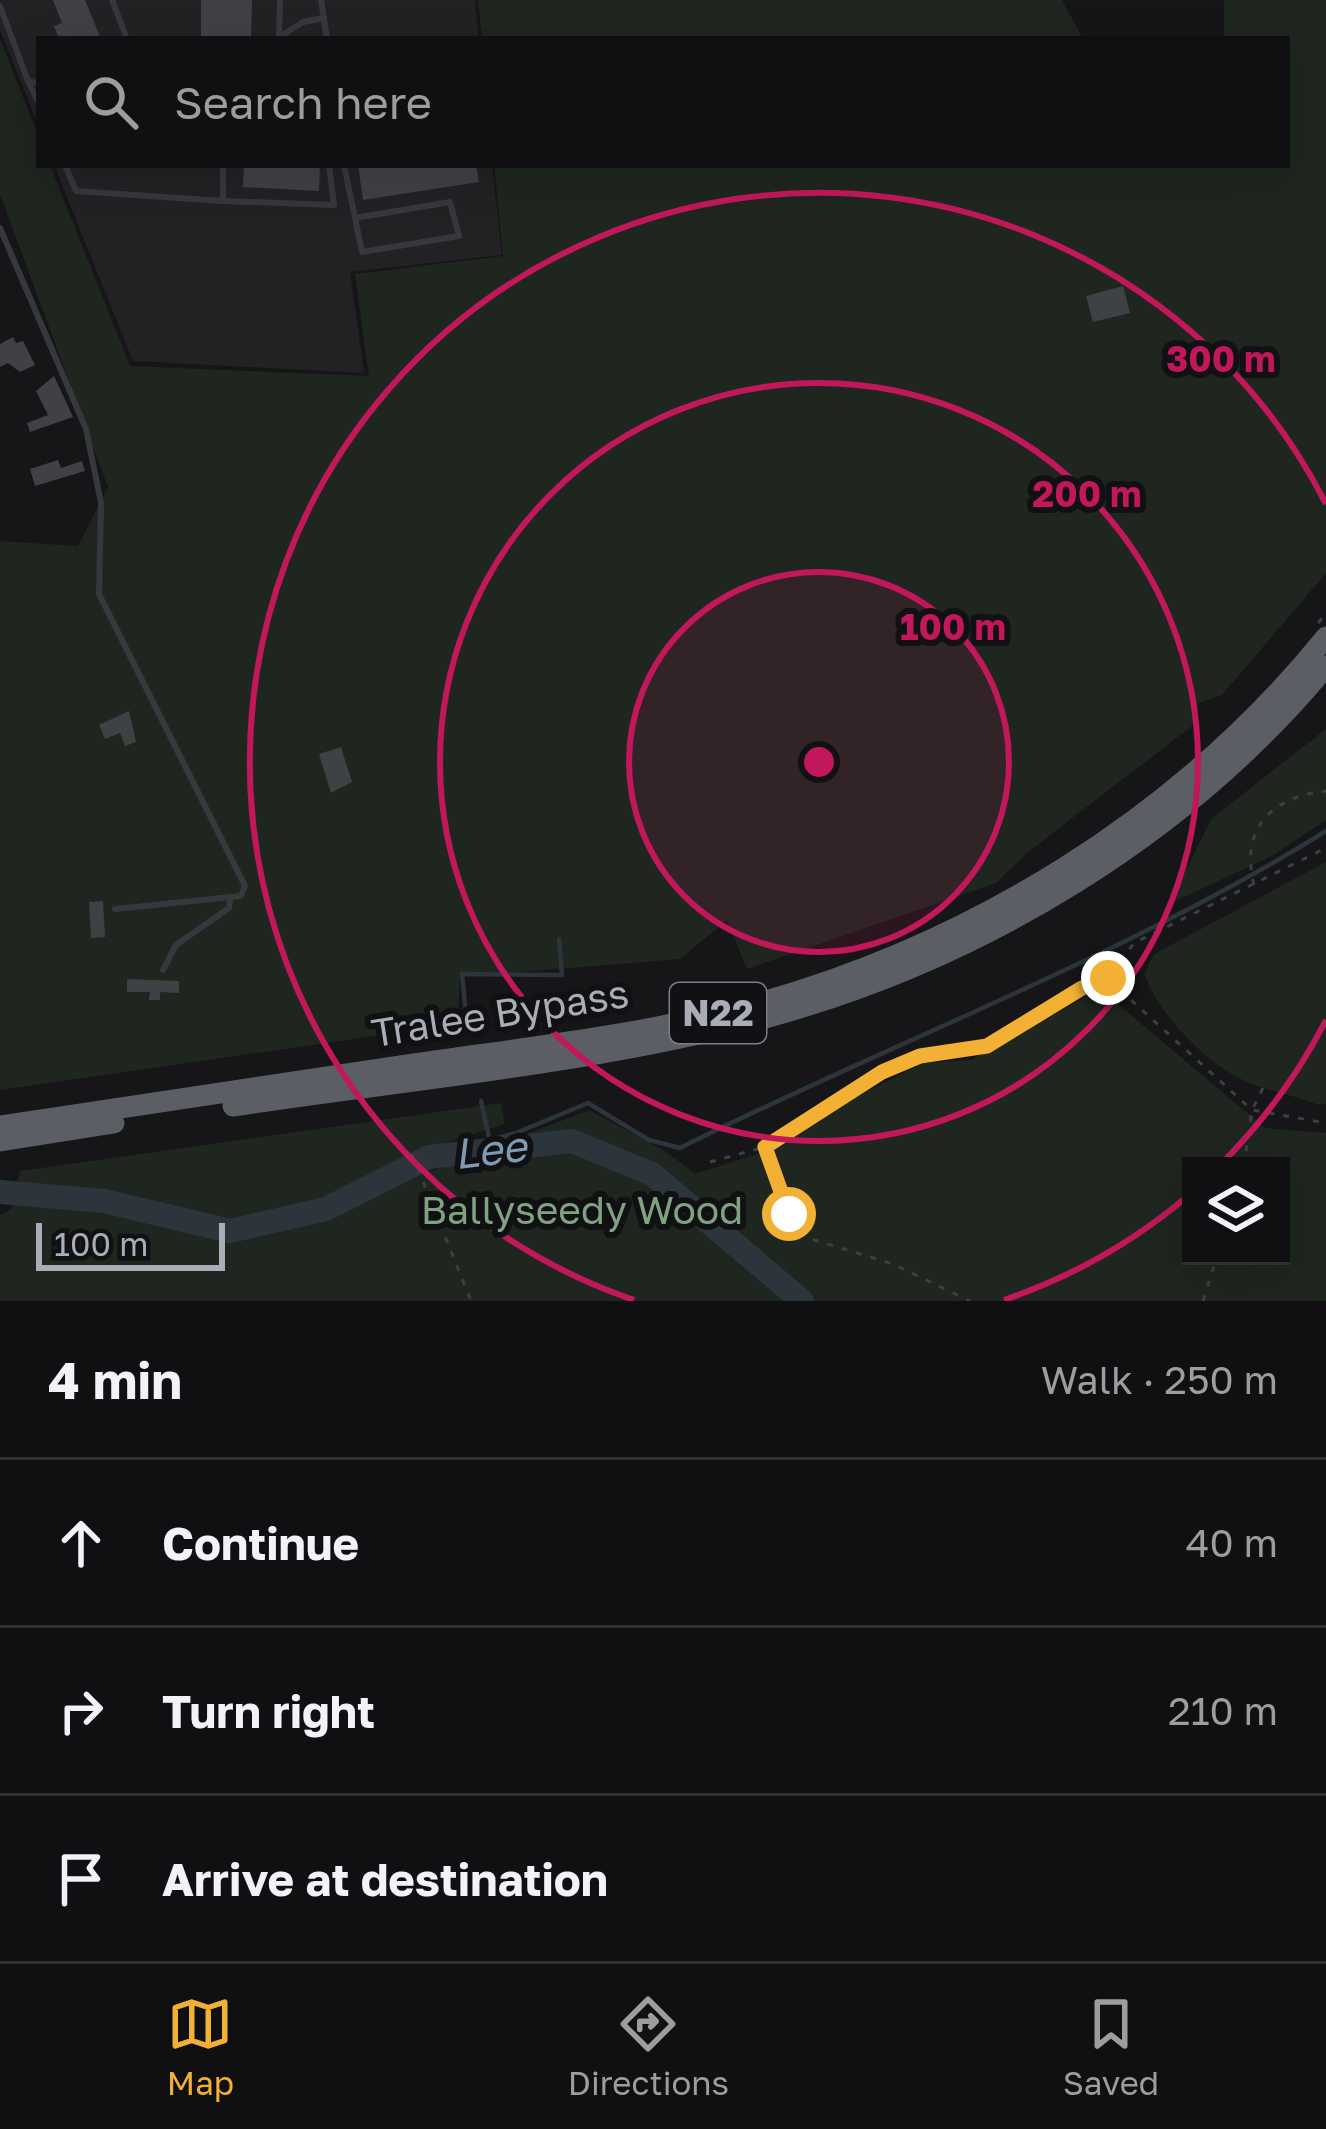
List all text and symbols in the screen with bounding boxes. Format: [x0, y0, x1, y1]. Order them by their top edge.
search box [36, 36, 1290, 168]
icon: search [78, 69, 144, 135]
text: Search here [174, 75, 432, 129]
text: 300 m [1166, 337, 1276, 380]
text: 200 m [1032, 472, 1142, 515]
text: 100 m [900, 605, 1006, 648]
centre of rings [798, 741, 840, 783]
route end [1081, 951, 1135, 1005]
street label: Tralee Bypass [368, 969, 632, 1056]
road number: N22 [670, 983, 766, 1043]
water label: Lee [451, 1119, 531, 1178]
map controls [1182, 1157, 1290, 1265]
button: layers [1182, 1157, 1290, 1265]
park label: Ballyseedy Wood [421, 1186, 743, 1233]
route start [762, 1187, 816, 1241]
scale bar [36, 1217, 225, 1270]
text: 100 m [54, 1224, 148, 1263]
text: 4 min [48, 1349, 182, 1410]
text: Walk · 250 m [1041, 1356, 1278, 1403]
icon: ahead [48, 1510, 114, 1576]
text: Continue [162, 1516, 359, 1570]
text: 40 m [1186, 1519, 1278, 1566]
icon: right [48, 1678, 114, 1744]
text: Turn right [162, 1684, 375, 1738]
text: 210 m [1168, 1687, 1278, 1734]
icon: arrive [48, 1846, 114, 1912]
text: Arrive at destination [162, 1852, 608, 1906]
tab: Map [167, 1991, 234, 2102]
tab: Directions [568, 1991, 729, 2102]
tab: Saved [1063, 1991, 1159, 2102]

